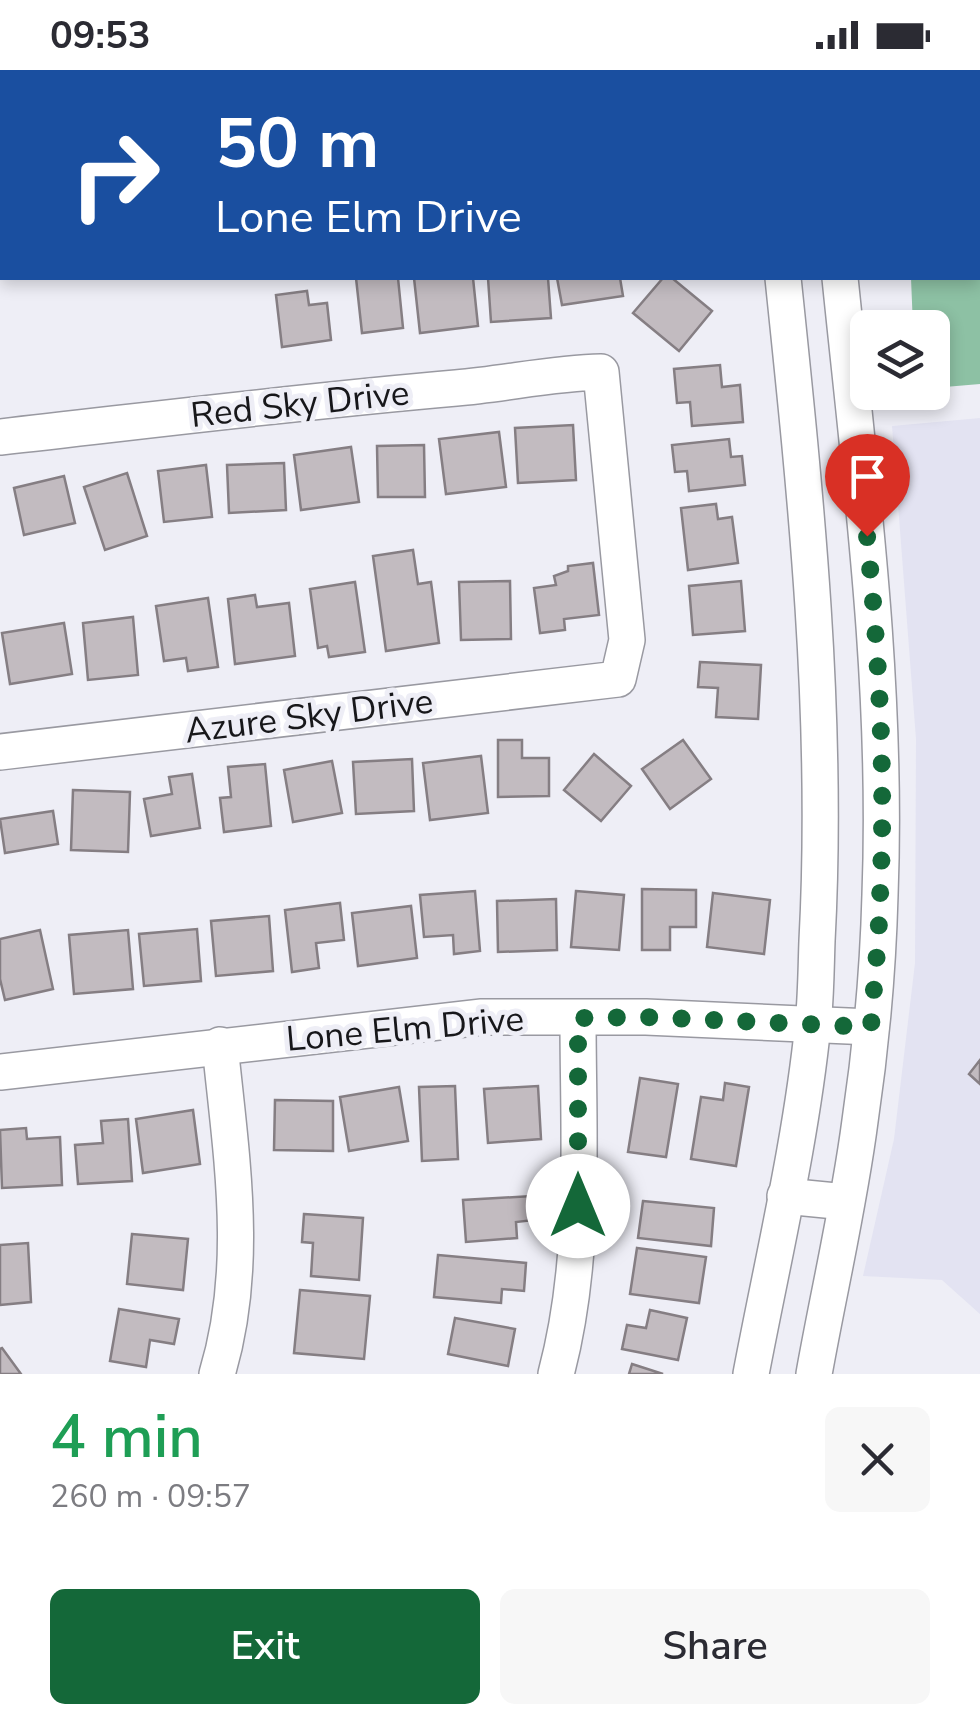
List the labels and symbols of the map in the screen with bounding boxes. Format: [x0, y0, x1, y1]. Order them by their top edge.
street label: Red Sky Drive [188, 369, 412, 439]
pin [825, 434, 910, 537]
street label: Azure Sky Drive [182, 677, 436, 755]
street label: Lone Elm Drive [284, 995, 526, 1063]
position arrow [526, 1154, 630, 1258]

